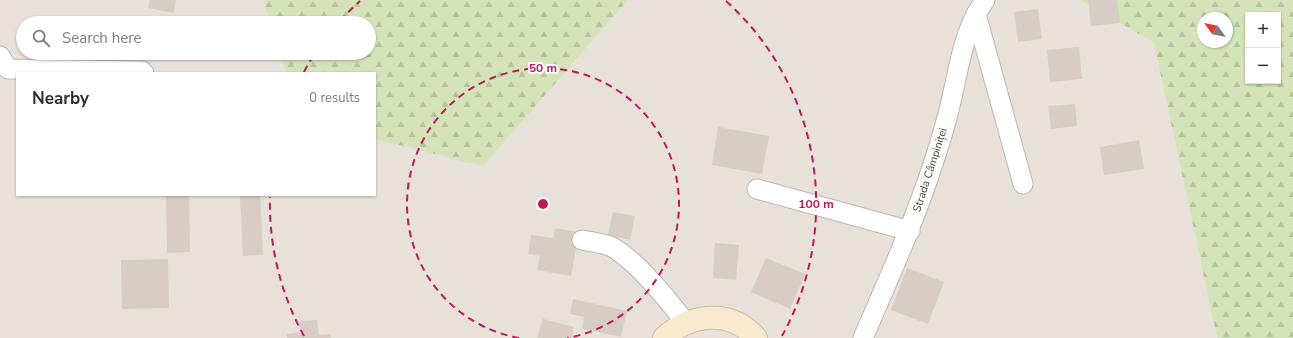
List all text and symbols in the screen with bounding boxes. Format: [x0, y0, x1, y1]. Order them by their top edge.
north arrow [1197, 12, 1233, 48]
map controls [1245, 12, 1281, 84]
button: + [1245, 12, 1281, 48]
search box [16, 16, 376, 60]
icon: search [30, 27, 52, 49]
text: Search here [62, 28, 142, 48]
button: − [1245, 48, 1281, 84]
text: 50 m [529, 60, 557, 76]
text: Nearby [32, 87, 89, 110]
text: 0 results [309, 89, 360, 107]
street label: Strada Câmpiniței [909, 126, 951, 214]
text: 100 m [798, 196, 834, 212]
centre of rings [536, 197, 550, 211]

